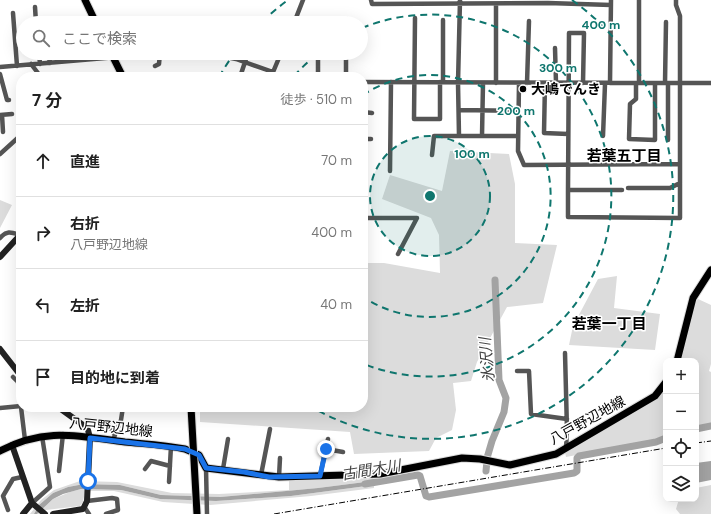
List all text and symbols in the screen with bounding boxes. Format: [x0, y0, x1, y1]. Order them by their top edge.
search box [16, 16, 368, 60]
text: 400 m [582, 17, 620, 33]
icon: search [30, 27, 52, 49]
text: ここで検索 [62, 29, 137, 49]
text: 300 m [539, 60, 577, 76]
place label: 大嶋でんき [531, 80, 601, 98]
marker: 大嶋でんき [518, 84, 528, 94]
text: 7 分 [32, 89, 62, 111]
text: 徒歩 · 510 m [281, 91, 352, 108]
text: 200 m [497, 103, 535, 119]
text: 100 m [454, 146, 490, 162]
district label: 若葉五丁目 [586, 146, 662, 166]
icon: ahead [32, 150, 54, 172]
text: 直進 [70, 152, 100, 172]
text: 70 m [321, 152, 352, 169]
centre of rings [423, 189, 437, 203]
text: 右折 [70, 214, 100, 234]
icon: right [32, 222, 54, 244]
text: 400 m [311, 224, 352, 241]
text: 八戸野辺地線 [70, 236, 148, 253]
icon: left [32, 294, 54, 316]
text: 左折 [70, 296, 100, 316]
text: 40 m [320, 296, 352, 313]
district label: 若葉一丁目 [571, 314, 647, 334]
water label: 氷沢川 [475, 335, 499, 383]
map controls [663, 358, 699, 502]
button: + [663, 358, 699, 394]
icon: arrive [32, 366, 54, 388]
text: 目的地に到着 [70, 368, 160, 388]
street label: 八戸野辺地線 [546, 392, 628, 448]
button: − [663, 394, 699, 430]
street label: 八戸野辺地線 [68, 414, 154, 440]
button: locate [663, 430, 699, 466]
route end [317, 440, 335, 458]
water label: 古間木川 [340, 455, 404, 485]
button: layers [663, 466, 699, 502]
route start [79, 472, 97, 490]

